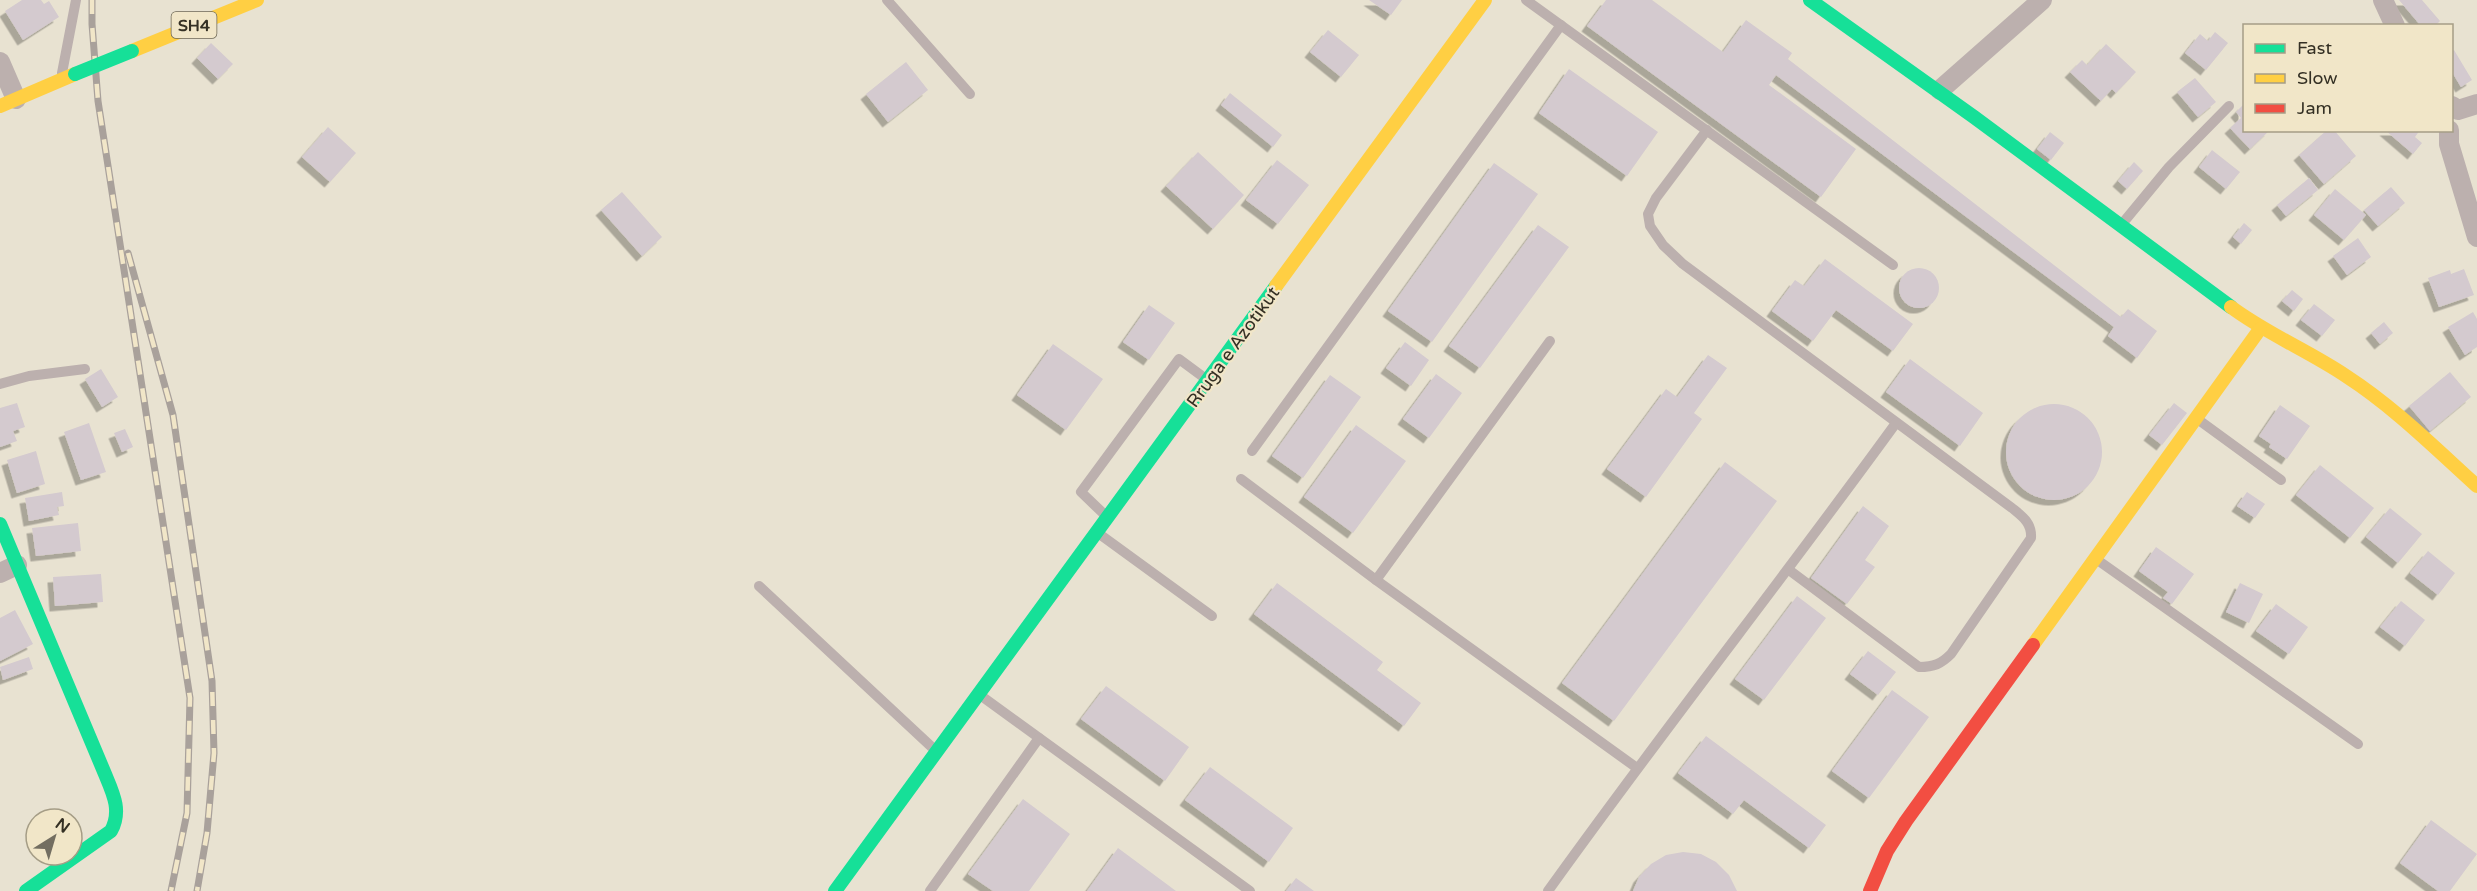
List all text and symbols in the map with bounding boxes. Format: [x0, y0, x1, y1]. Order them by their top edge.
road number: SH4 [172, 12, 216, 38]
legend [2243, 24, 2453, 132]
text: Fast [2297, 37, 2332, 59]
text: Slow [2297, 67, 2338, 89]
text: Jam [2297, 97, 2332, 119]
street label: Rruga e Azotikut [1182, 282, 1284, 412]
north arrow [24, 807, 84, 867]
text: N [51, 814, 74, 838]

